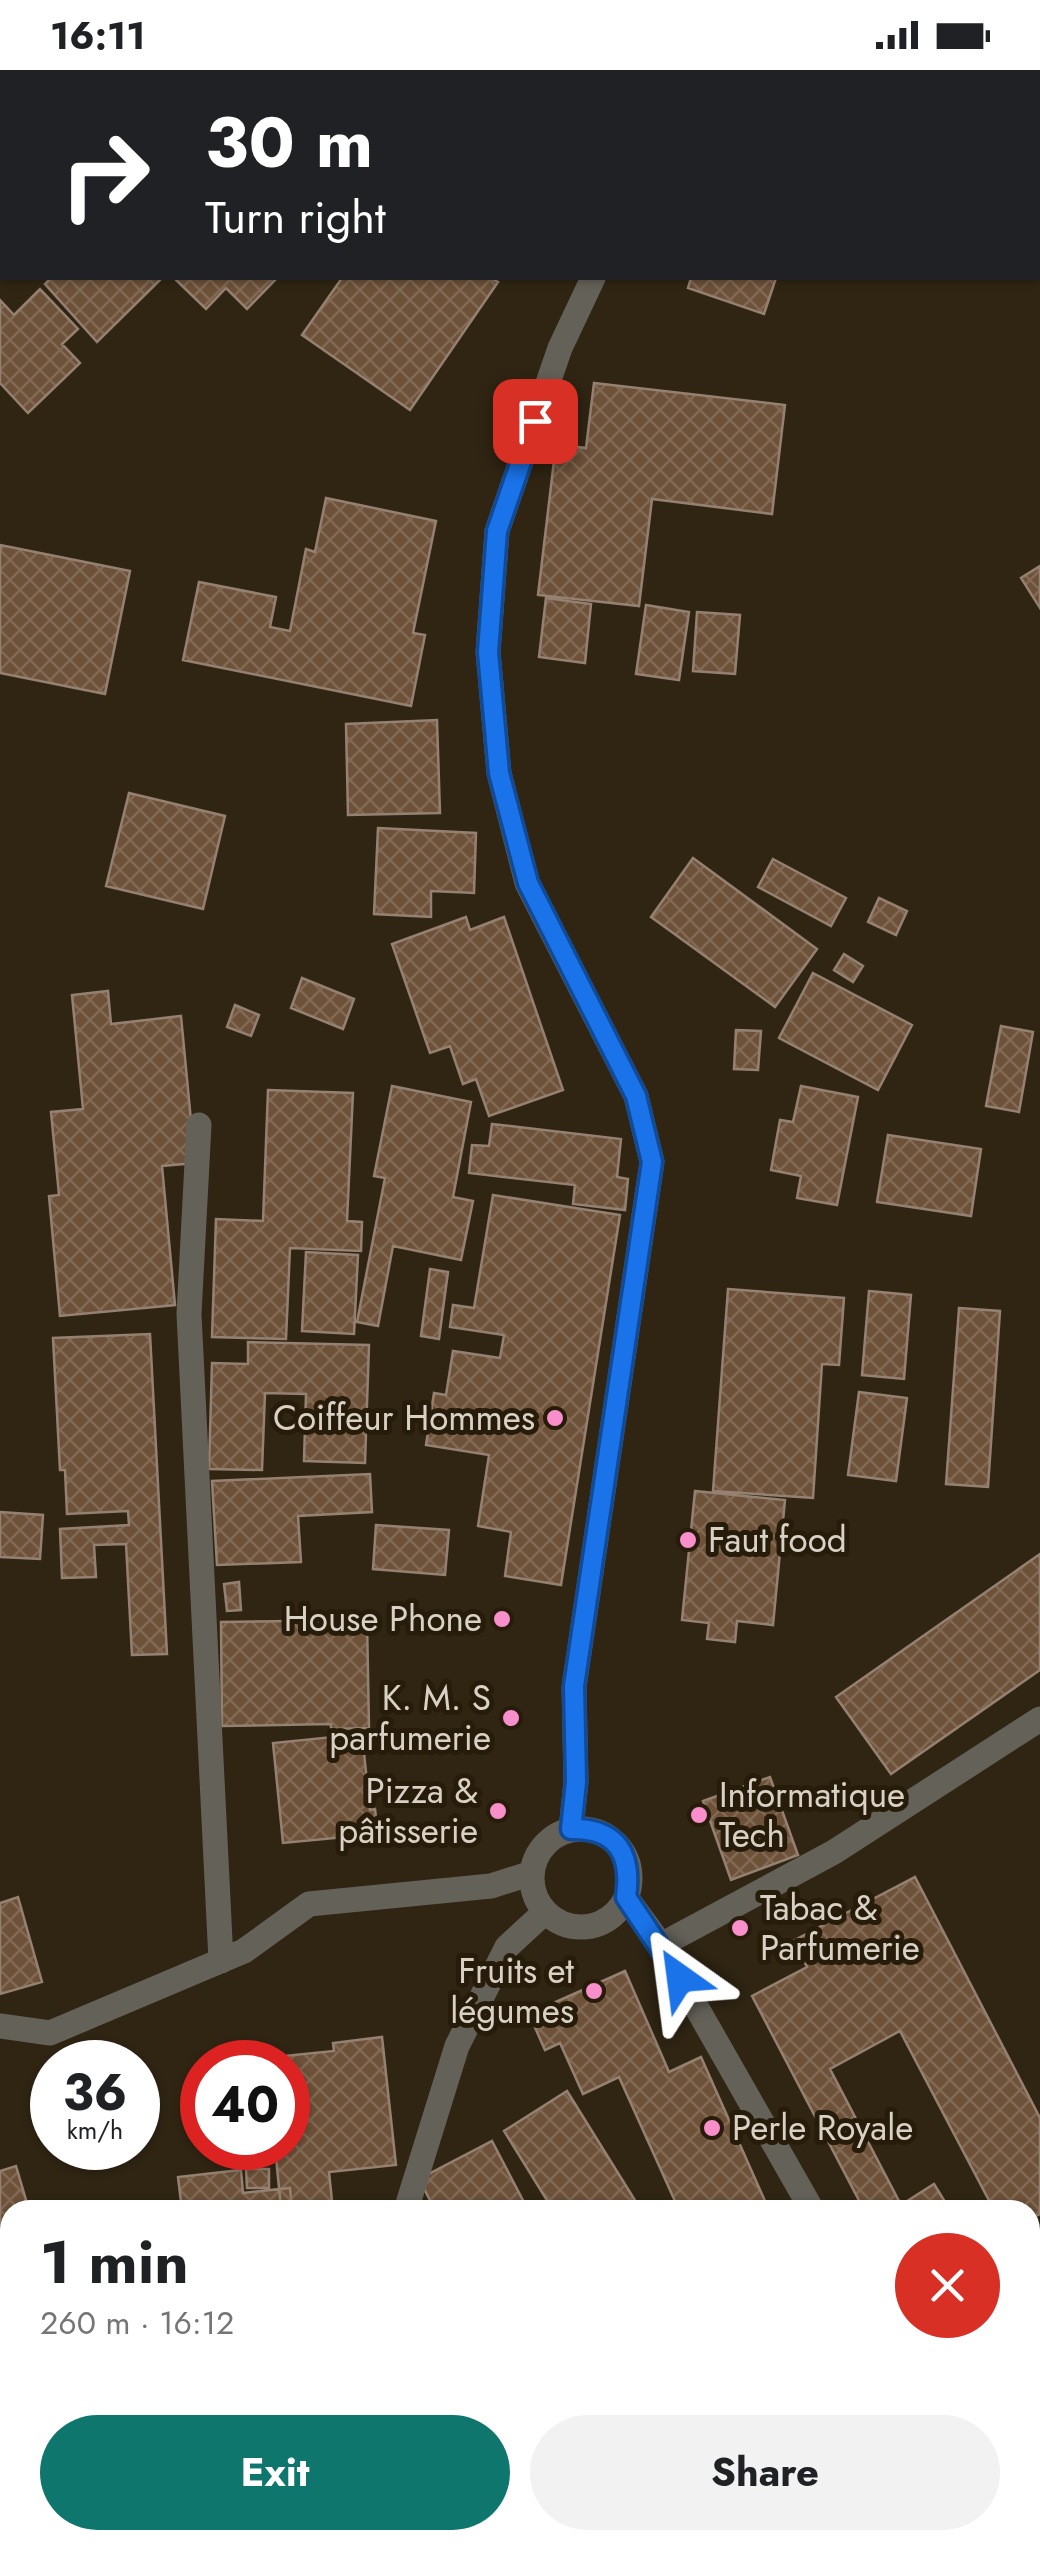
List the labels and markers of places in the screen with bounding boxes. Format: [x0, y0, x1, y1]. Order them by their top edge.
pin [493, 379, 578, 464]
place label: Coiffeur Hommes [273, 1393, 535, 1443]
marker: Coiffeur Hommes [544, 1407, 566, 1429]
place label: Faut food [708, 1515, 847, 1565]
marker: Faut food [677, 1529, 699, 1551]
place label: House Phone [284, 1594, 482, 1644]
marker: House Phone [491, 1608, 513, 1630]
place label: K. M. S parfumerie [329, 1673, 491, 1763]
marker: K. M. S parfumerie [500, 1707, 522, 1729]
place label: Pizza & pâtisserie [338, 1766, 478, 1856]
place label: Informatique Tech [719, 1770, 905, 1860]
marker: Pizza & pâtisserie [487, 1800, 509, 1822]
marker: Informatique Tech [688, 1804, 710, 1826]
place label: Tabac & Parfumerie [760, 1883, 920, 1973]
marker: Tabac & Parfumerie [729, 1917, 751, 1939]
place label: Fruits et légumes [450, 1946, 575, 2036]
marker: Fruits et légumes [583, 1980, 605, 2002]
place label: Perle Royale [732, 2103, 913, 2153]
marker: Perle Royale [701, 2117, 723, 2139]

